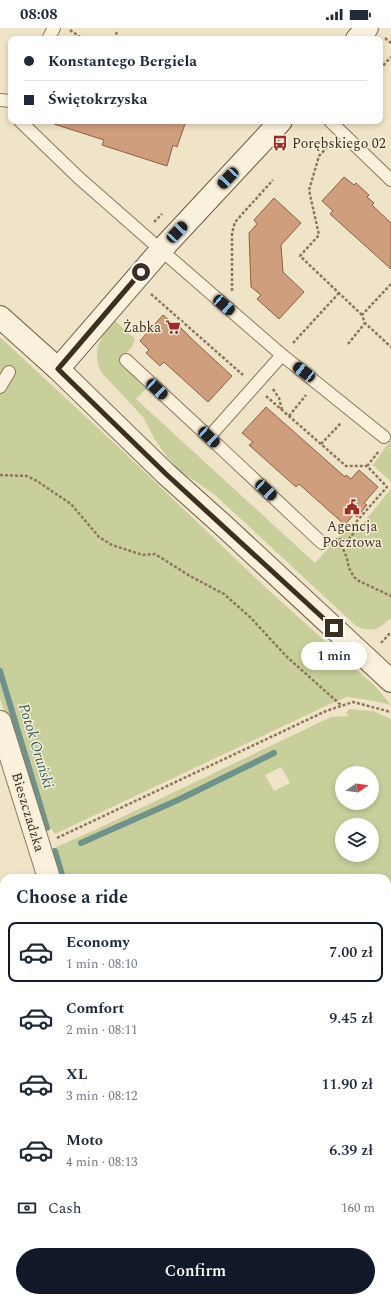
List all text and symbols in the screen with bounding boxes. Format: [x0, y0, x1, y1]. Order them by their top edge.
text: 08:08 [20, 3, 58, 26]
text: Konstantego Bergiela [48, 50, 197, 73]
text: Świętokrzyska [48, 88, 147, 111]
place label: Porębskiego 02 [292, 133, 386, 154]
bus stop icon: Porębskiego 02 [271, 134, 289, 152]
car [215, 165, 241, 191]
car [164, 219, 190, 245]
route start [132, 263, 150, 281]
car [211, 293, 237, 317]
place label: Żabka [123, 317, 161, 338]
supermarket icon: Żabka [164, 318, 182, 336]
car [291, 360, 317, 384]
car [144, 376, 170, 402]
car [196, 424, 222, 450]
car [253, 477, 279, 503]
public building icon: Agencja Pocztowa [343, 498, 361, 516]
place label: Agencja Pocztowa [322, 516, 382, 553]
route end [325, 619, 343, 637]
callout: 1 min [301, 642, 367, 670]
text: 1 min [317, 646, 351, 666]
water label: Potok Oruński [12, 700, 60, 792]
north arrow [335, 766, 379, 810]
map controls [335, 766, 379, 862]
street label: Bieszczadzka [6, 770, 50, 854]
button: layers [335, 818, 379, 862]
text: Choose a ride [16, 884, 128, 911]
text: Economy [66, 931, 130, 954]
icon: car [18, 934, 54, 970]
text: 7.00 zł [329, 941, 373, 964]
text: 1 min · 08:10 [66, 954, 138, 974]
text: Comfort [66, 997, 124, 1020]
icon: car [18, 1000, 54, 1036]
text: 9.45 zł [329, 1007, 373, 1030]
text: 2 min · 08:11 [66, 1020, 138, 1040]
text: XL [66, 1063, 87, 1086]
icon: car [18, 1066, 54, 1102]
text: 11.90 zł [321, 1073, 373, 1096]
text: 3 min · 08:12 [66, 1086, 138, 1106]
text: Moto [66, 1129, 103, 1152]
icon: car [18, 1132, 54, 1168]
text: 6.39 zł [329, 1139, 373, 1162]
text: 4 min · 08:13 [66, 1152, 138, 1172]
icon: cash [16, 1197, 38, 1219]
text: Cash [48, 1197, 81, 1220]
text: 160 m [341, 1198, 375, 1218]
button: Confirm [16, 1248, 375, 1294]

